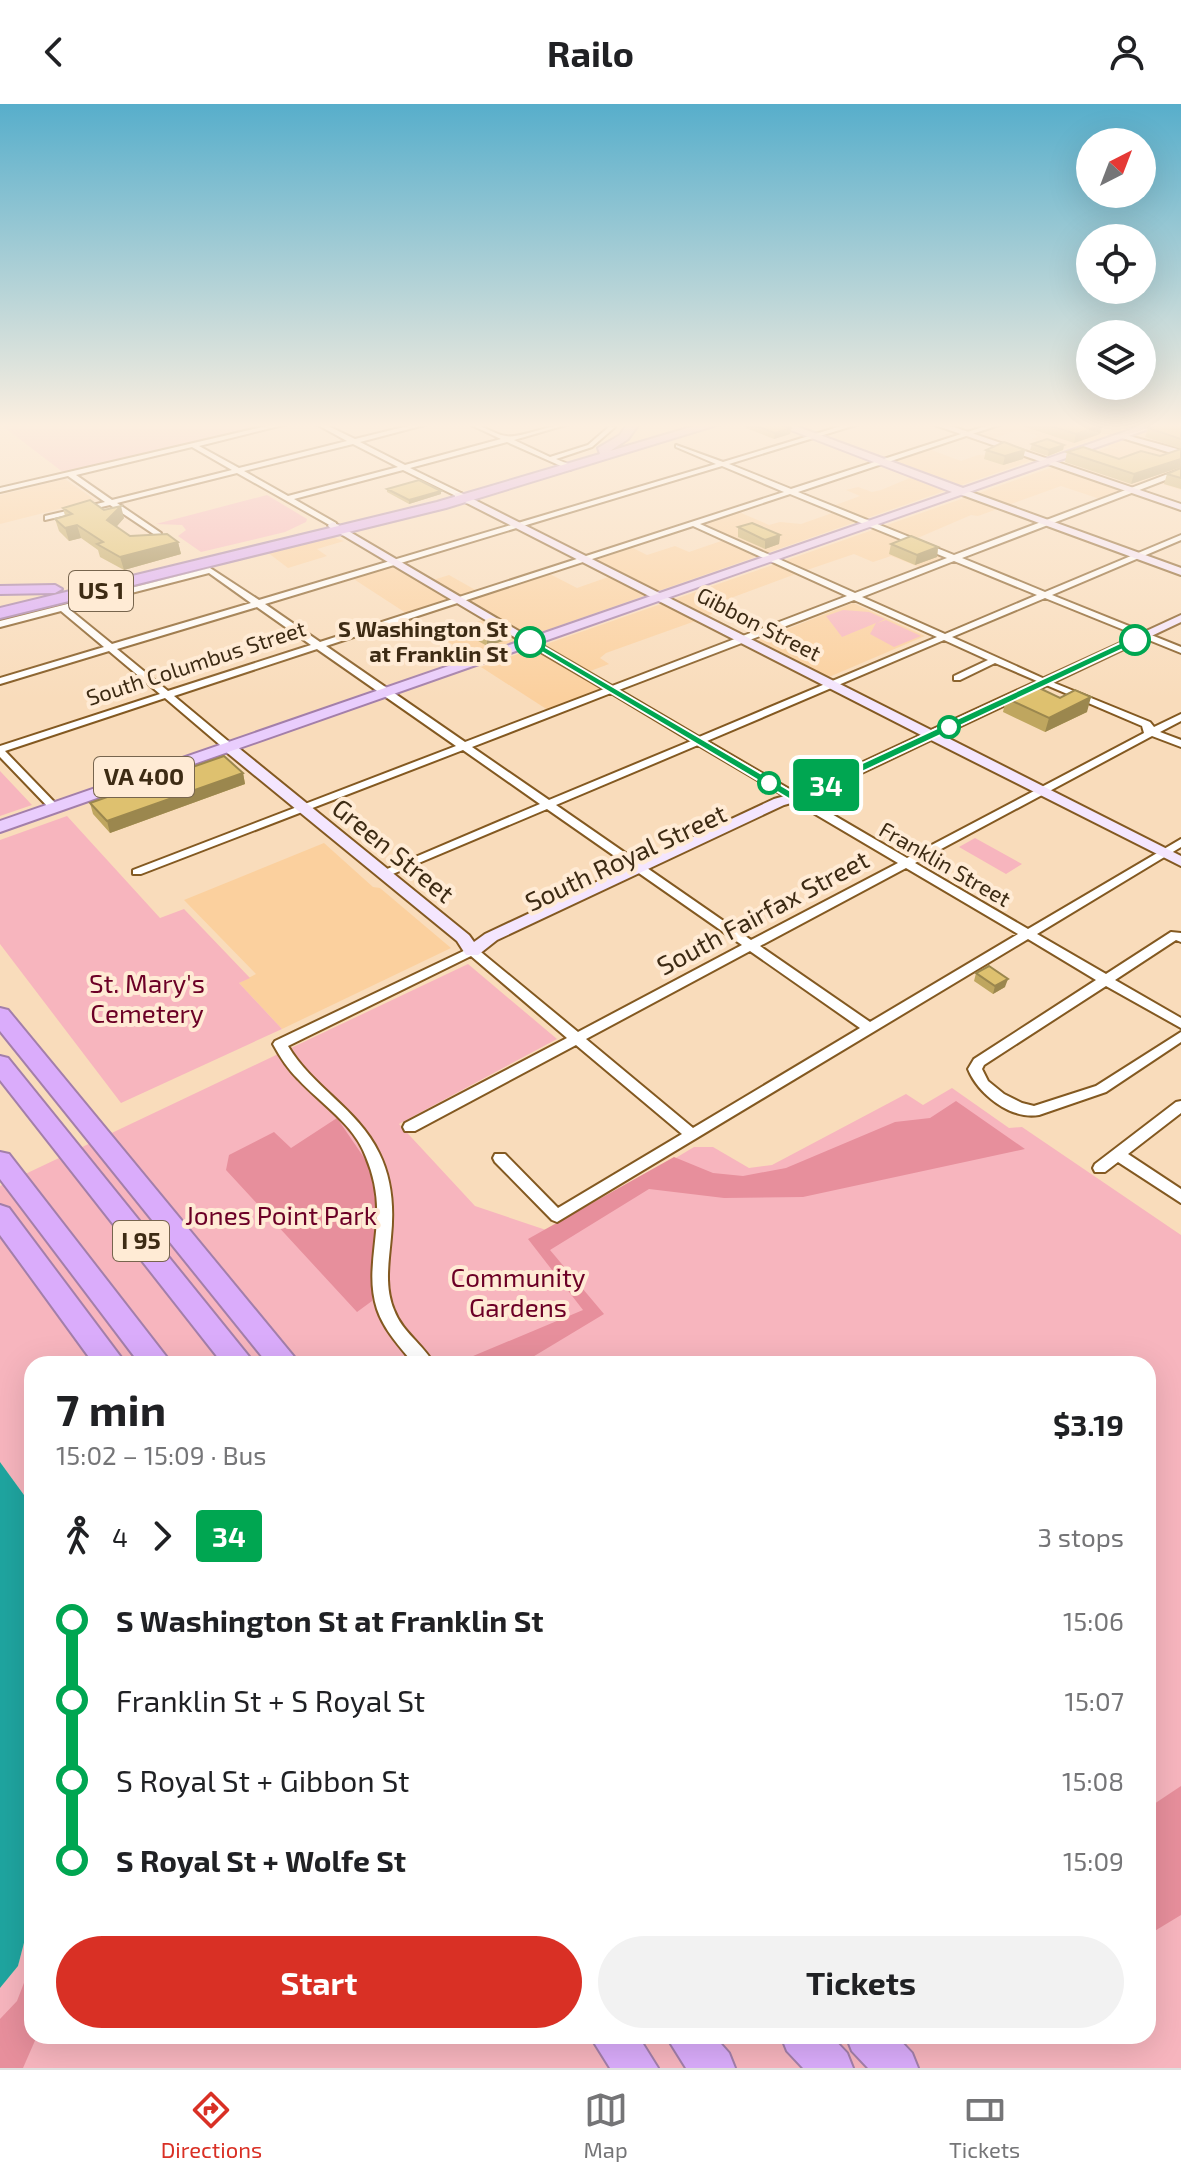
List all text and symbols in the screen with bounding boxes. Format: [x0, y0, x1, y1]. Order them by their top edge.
icon: back [32, 30, 76, 74]
icon: person [1105, 30, 1149, 74]
text: Railo [547, 31, 634, 74]
north arrow [1076, 128, 1156, 208]
map controls [1076, 128, 1156, 400]
button: locate [1076, 224, 1156, 304]
button: layers [1076, 320, 1156, 400]
road number: US 1 [69, 571, 133, 611]
street label: Gibbon Street [693, 581, 826, 665]
street label: South Columbus Street [83, 614, 309, 710]
place label: S Washington St at Franklin St [338, 615, 508, 666]
unlabelled marker [1120, 625, 1150, 655]
marker: S Washington St at Franklin St [515, 627, 545, 657]
unlabelled marker [938, 716, 960, 738]
road number: VA 400 [94, 757, 194, 797]
line badge: 34 [790, 759, 862, 811]
text: 34 [809, 768, 843, 802]
unlabelled marker [758, 772, 780, 794]
street label: Green Street [327, 791, 461, 908]
street label: South Royal Street [520, 796, 731, 917]
street label: Franklin Street [875, 815, 1016, 911]
street label: South Fairfax Street [651, 843, 874, 981]
park label: St. Mary's Cemetery [89, 967, 205, 1028]
park label: Jones Point Park [185, 1199, 377, 1230]
road number: I 95 [113, 1221, 169, 1261]
park label: Community Gardens [450, 1261, 586, 1322]
text: 7 min [56, 1382, 166, 1435]
text: $3.19 [1053, 1406, 1124, 1442]
text: 15:02 – 15:09 · Bus [56, 1439, 267, 1470]
icon: walk [56, 1514, 100, 1558]
icon: forward [140, 1514, 184, 1558]
text: 34 [212, 1519, 246, 1553]
text: 4 [112, 1521, 128, 1552]
text: 3 stops [1038, 1521, 1124, 1552]
text: S Washington St at Franklin St [116, 1602, 544, 1638]
text: 15:06 [1063, 1605, 1124, 1636]
text: Franklin St + S Royal St [116, 1682, 425, 1718]
text: 15:07 [1065, 1685, 1124, 1716]
text: S Royal St + Gibbon St [116, 1762, 410, 1798]
text: 15:08 [1062, 1765, 1124, 1796]
text: S Royal St + Wolfe St [116, 1842, 406, 1878]
text: 15:09 [1063, 1845, 1124, 1876]
button: Start [56, 1936, 582, 2028]
button: Tickets [598, 1936, 1124, 2028]
tab: Directions [161, 2088, 262, 2162]
tab: Map [584, 2088, 628, 2162]
tab: Tickets [949, 2088, 1020, 2162]

